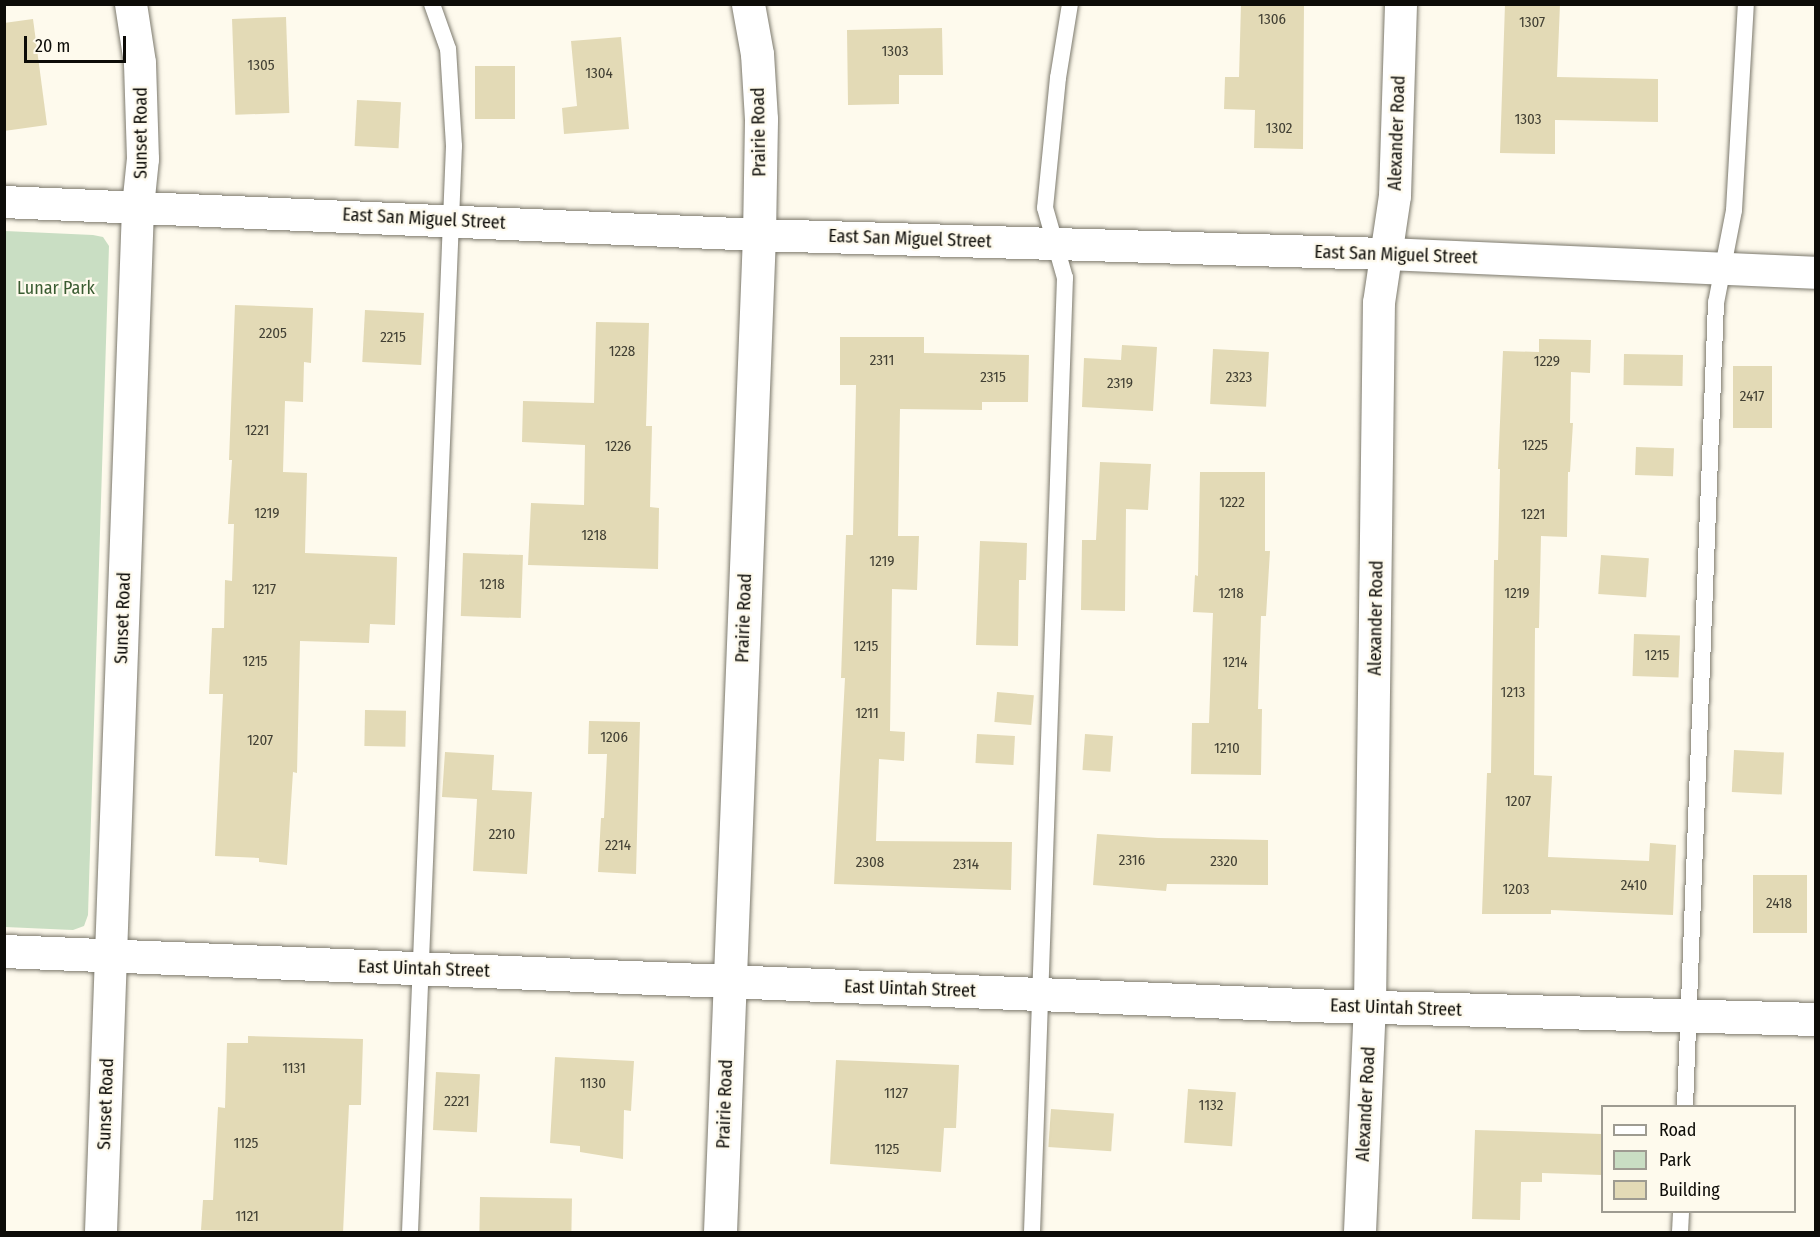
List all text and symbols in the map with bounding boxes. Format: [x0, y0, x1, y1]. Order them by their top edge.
house number: 1306 [1258, 11, 1286, 29]
house number: 1307 [1519, 14, 1545, 32]
scale bar [27, 24, 129, 62]
text: 20 m [35, 35, 70, 57]
house number: 1303 [881, 43, 909, 61]
house number: 1305 [247, 57, 275, 75]
house number: 1304 [585, 65, 613, 83]
street label: Alexander Road [1384, 75, 1410, 191]
street label: Sunset Road [130, 87, 152, 179]
street label: Prairie Road [747, 87, 771, 177]
house number: 1303 [1514, 111, 1542, 129]
house number: 1302 [1266, 120, 1292, 138]
street label: East San Miguel Street [342, 204, 506, 234]
street label: East San Miguel Street [828, 225, 992, 253]
street label: East San Miguel Street [1314, 241, 1478, 269]
park label: Lunar Park [17, 277, 95, 299]
house number: 2205 [259, 325, 287, 343]
house number: 2215 [380, 329, 406, 347]
house number: 1228 [609, 343, 635, 361]
house number: 2311 [870, 352, 894, 370]
house number: 1229 [1534, 353, 1560, 371]
house number: 2315 [980, 369, 1006, 387]
house number: 2323 [1226, 369, 1252, 387]
house number: 2319 [1107, 375, 1133, 393]
house number: 2417 [1740, 388, 1764, 406]
house number: 1221 [245, 422, 269, 440]
house number: 1225 [1522, 437, 1548, 455]
house number: 1226 [605, 438, 631, 456]
house number: 1222 [1219, 494, 1245, 512]
house number: 1219 [254, 505, 280, 523]
house number: 1221 [1521, 506, 1545, 524]
house number: 1218 [581, 527, 607, 545]
house number: 1219 [869, 553, 895, 571]
street label: Alexander Road [1364, 560, 1388, 676]
street label: Sunset Road [111, 572, 135, 664]
street label: Prairie Road [732, 573, 756, 663]
house number: 1218 [479, 576, 505, 594]
house number: 1217 [252, 581, 276, 599]
house number: 1218 [1218, 585, 1244, 603]
house number: 1219 [1504, 585, 1530, 603]
house number: 1215 [854, 638, 878, 656]
house number: 1215 [1645, 647, 1669, 665]
house number: 1215 [243, 653, 267, 671]
house number: 1214 [1222, 654, 1248, 672]
house number: 1213 [1501, 684, 1525, 702]
house number: 1211 [855, 705, 879, 723]
house number: 1206 [600, 729, 628, 747]
house number: 1207 [247, 732, 273, 750]
house number: 1210 [1214, 740, 1240, 758]
house number: 1207 [1505, 793, 1531, 811]
house number: 2210 [489, 826, 515, 844]
house number: 2214 [605, 837, 631, 855]
house number: 2316 [1119, 852, 1145, 870]
house number: 2320 [1210, 853, 1238, 871]
house number: 2308 [856, 854, 884, 872]
house number: 2314 [953, 856, 979, 874]
house number: 2410 [1621, 877, 1647, 895]
house number: 1203 [1503, 881, 1529, 899]
house number: 2418 [1766, 895, 1792, 913]
street label: East Uintah Street [358, 956, 490, 982]
street label: East Uintah Street [844, 976, 976, 1002]
street label: East Uintah Street [1330, 995, 1462, 1021]
street label: Alexander Road [1352, 1046, 1380, 1162]
street label: Sunset Road [94, 1058, 118, 1150]
street label: Prairie Road [713, 1059, 737, 1149]
house number: 1131 [282, 1060, 306, 1078]
house number: 1130 [580, 1075, 606, 1093]
house number: 1127 [884, 1085, 908, 1103]
house number: 2221 [444, 1093, 470, 1111]
house number: 1132 [1199, 1097, 1223, 1115]
legend [1601, 1105, 1796, 1213]
text: Road [1659, 1119, 1696, 1141]
house number: 1125 [234, 1135, 258, 1153]
house number: 1125 [875, 1141, 899, 1159]
text: Park [1659, 1149, 1691, 1171]
text: Building [1659, 1179, 1720, 1201]
house number: 1121 [235, 1208, 259, 1226]

